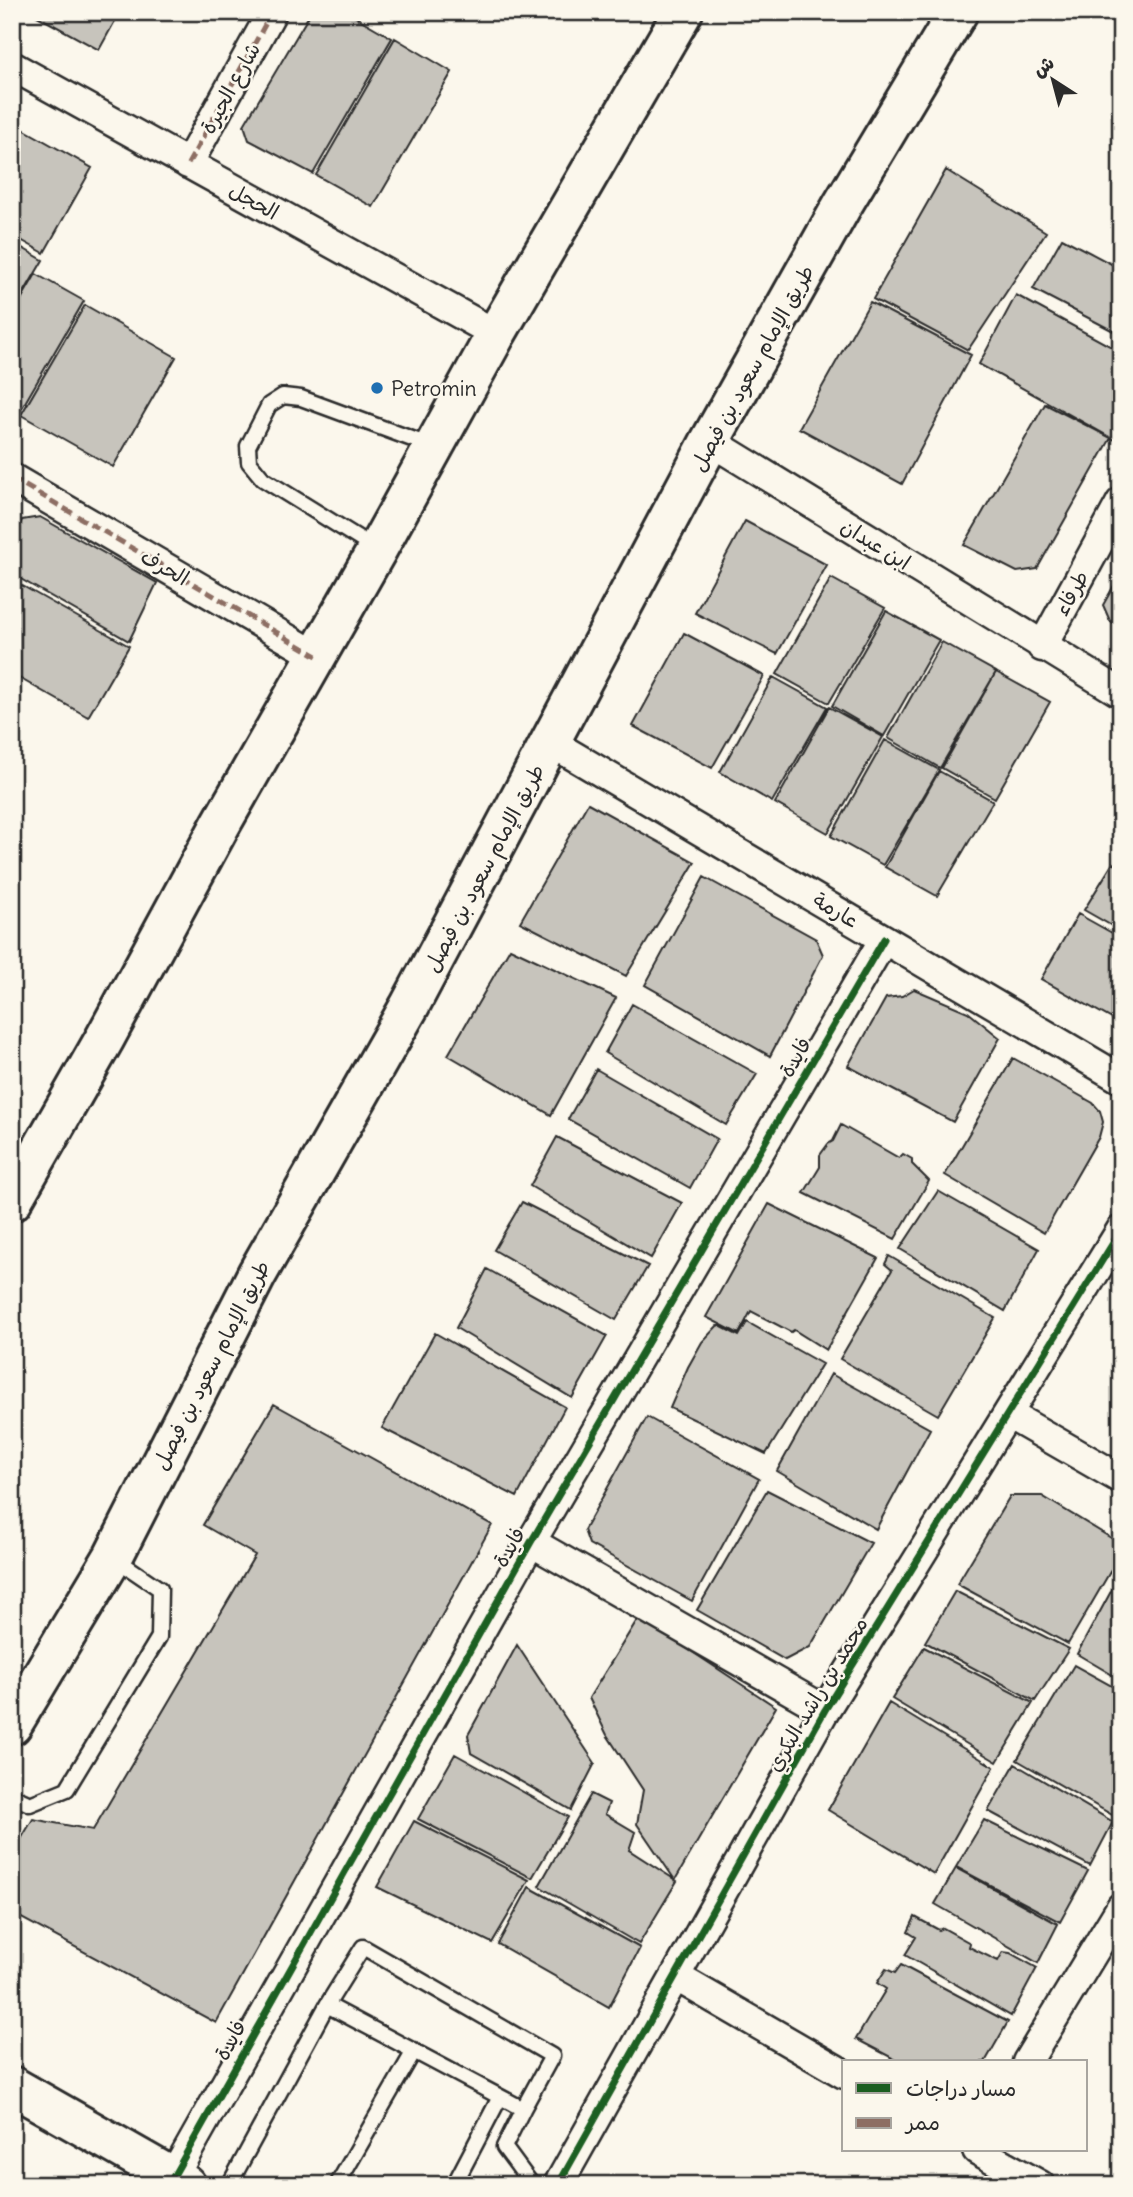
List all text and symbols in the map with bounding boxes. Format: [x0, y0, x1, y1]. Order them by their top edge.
street label: شارع الجيرة [194, 37, 268, 139]
north arrow [1018, 46, 1088, 116]
text: ش [1027, 50, 1059, 82]
street label: الحجل [224, 176, 284, 226]
street label: طريق الإمام سعود بن فيصل [684, 260, 823, 477]
place label: Petromin [391, 375, 477, 402]
marker: Petromin [369, 380, 385, 396]
street label: ابن عبدان [836, 512, 916, 576]
street label: الحرف [136, 543, 194, 591]
street label: طرفاء [1048, 566, 1094, 620]
street label: طريق الإمام سعود بن فيصل [418, 759, 553, 978]
street label: عارمة [808, 886, 864, 934]
street label: فايدة [773, 1032, 817, 1082]
street label: طريق الإمام سعود بن فيصل [146, 1256, 278, 1476]
street label: فايدة [487, 1522, 531, 1572]
street label: محمد بن راشد البكري [760, 1612, 876, 1777]
street label: فايدة [208, 2015, 252, 2065]
legend [842, 2060, 1088, 2152]
text: مسار دراجات [906, 2075, 1016, 2102]
text: ممر [904, 2109, 940, 2136]

